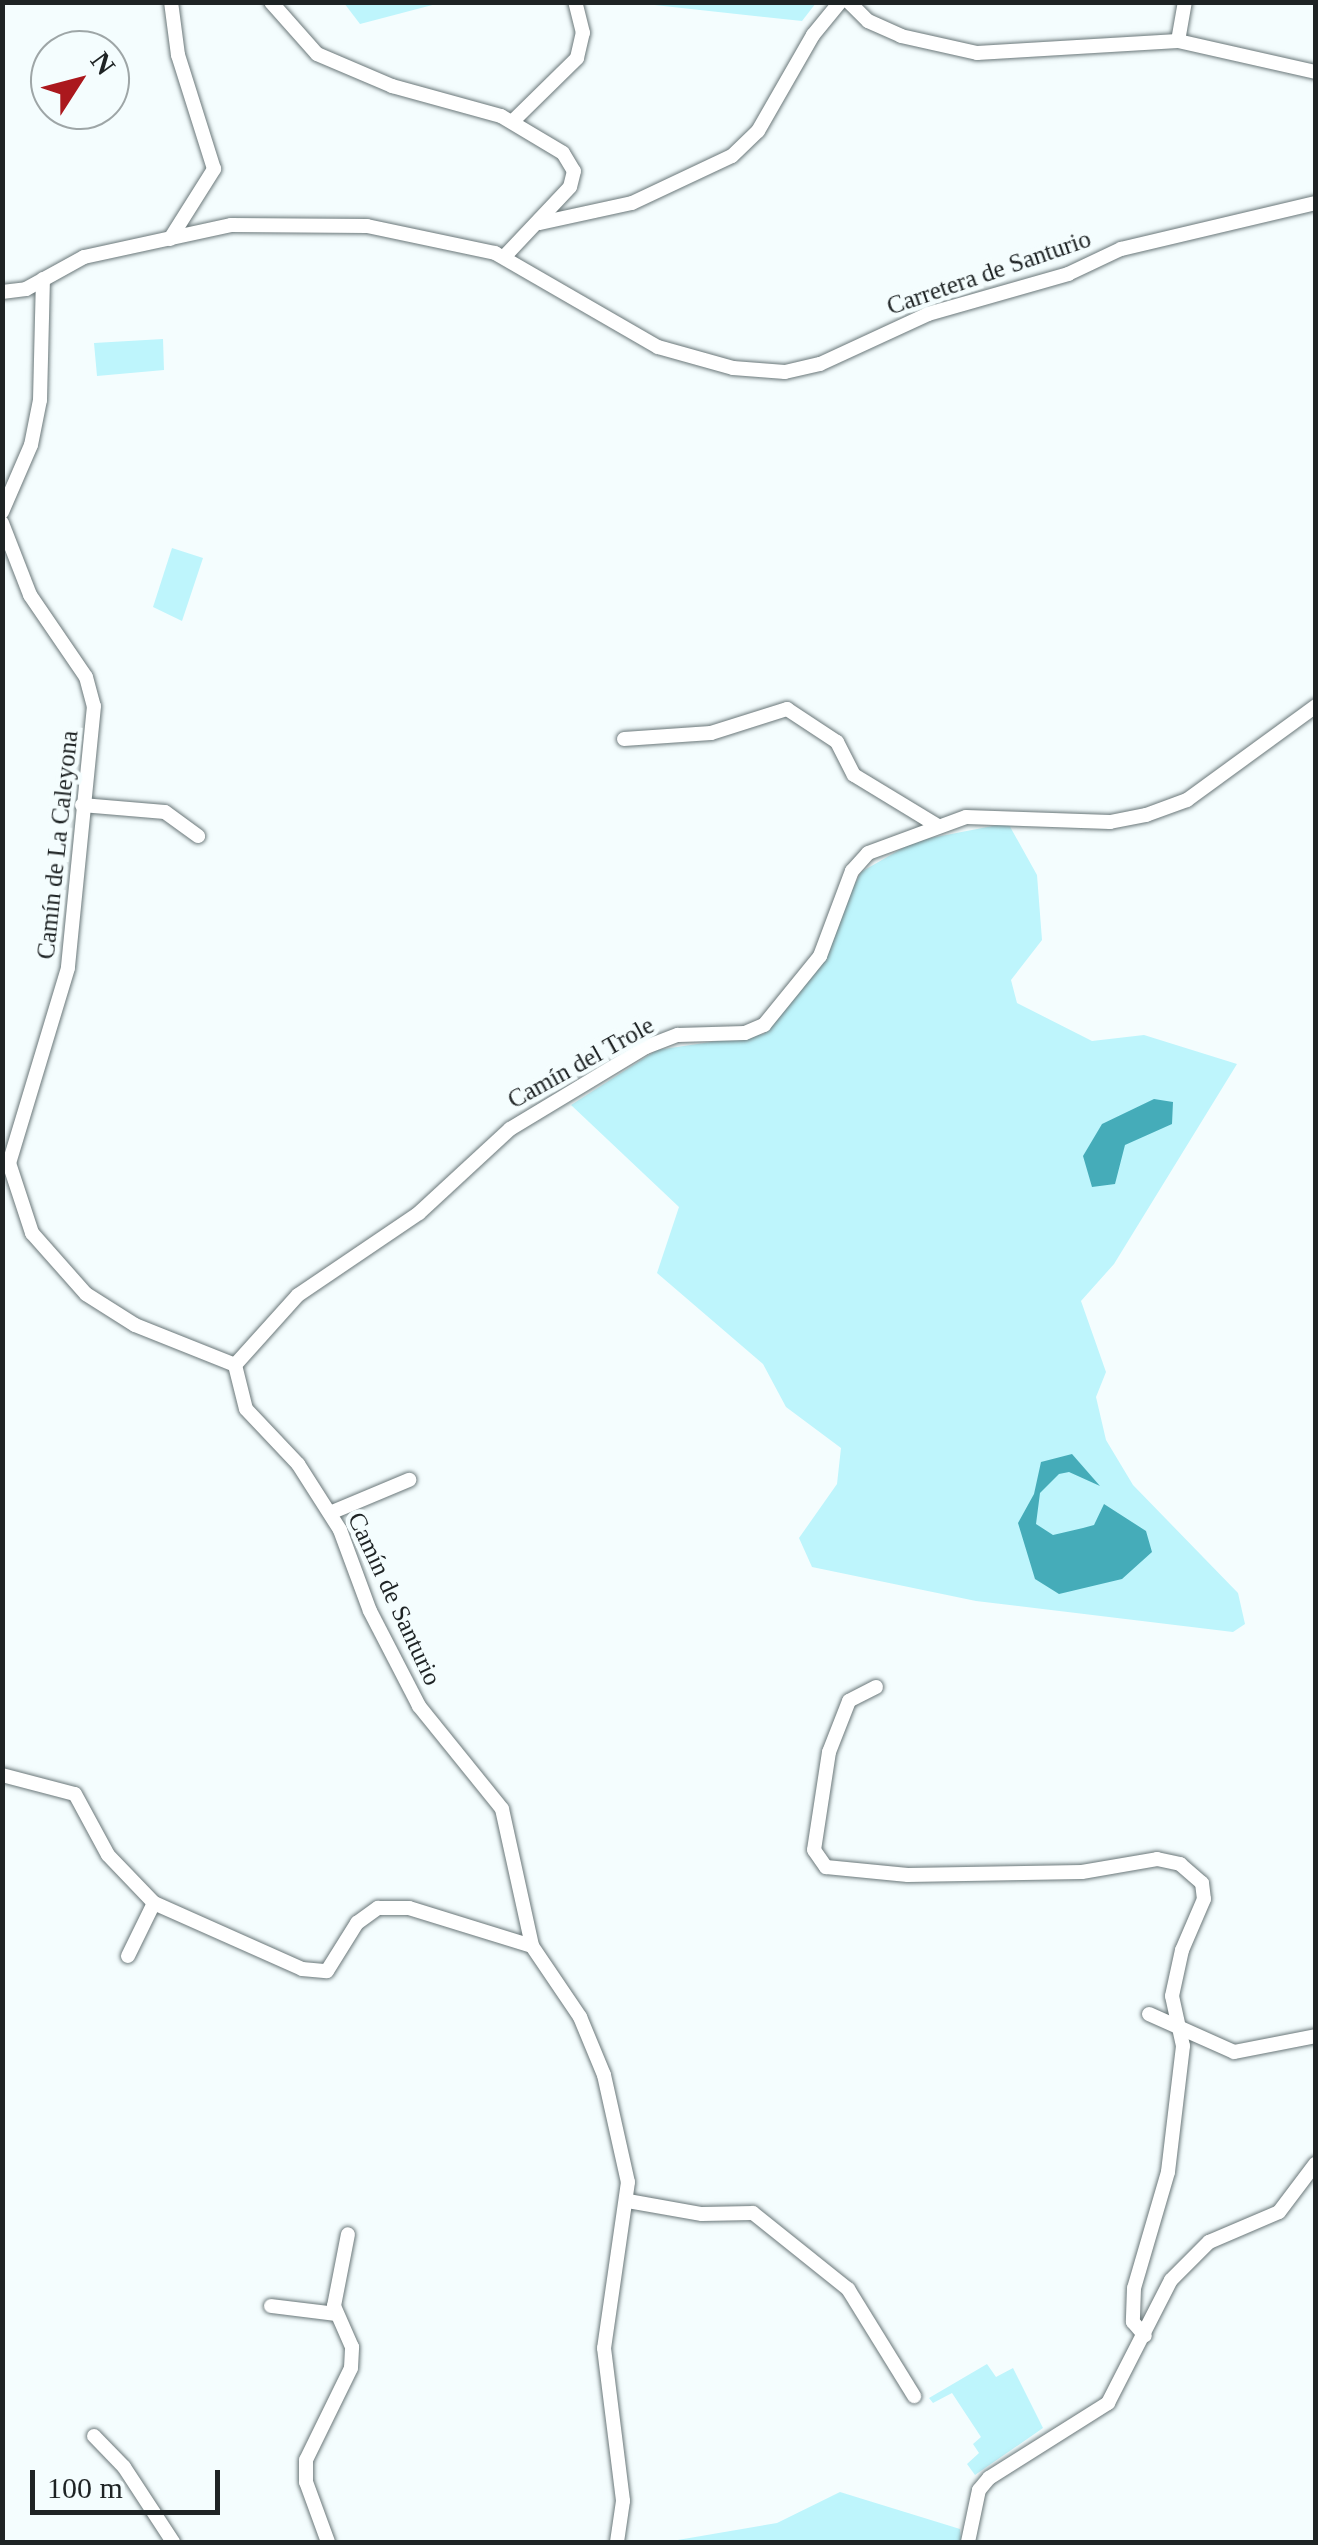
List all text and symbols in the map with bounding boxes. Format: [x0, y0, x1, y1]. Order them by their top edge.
north arrow [30, 30, 130, 130]
text: N [85, 46, 122, 81]
street label: Carretera de Santurio [883, 224, 1095, 322]
street label: Camín de La Caleyona [31, 729, 85, 961]
street label: Camín del Trole [502, 1010, 660, 1116]
street label: Camín de Santurio [341, 1508, 447, 1690]
scale bar [35, 2450, 225, 2512]
text: 100 m [47, 2471, 123, 2504]

